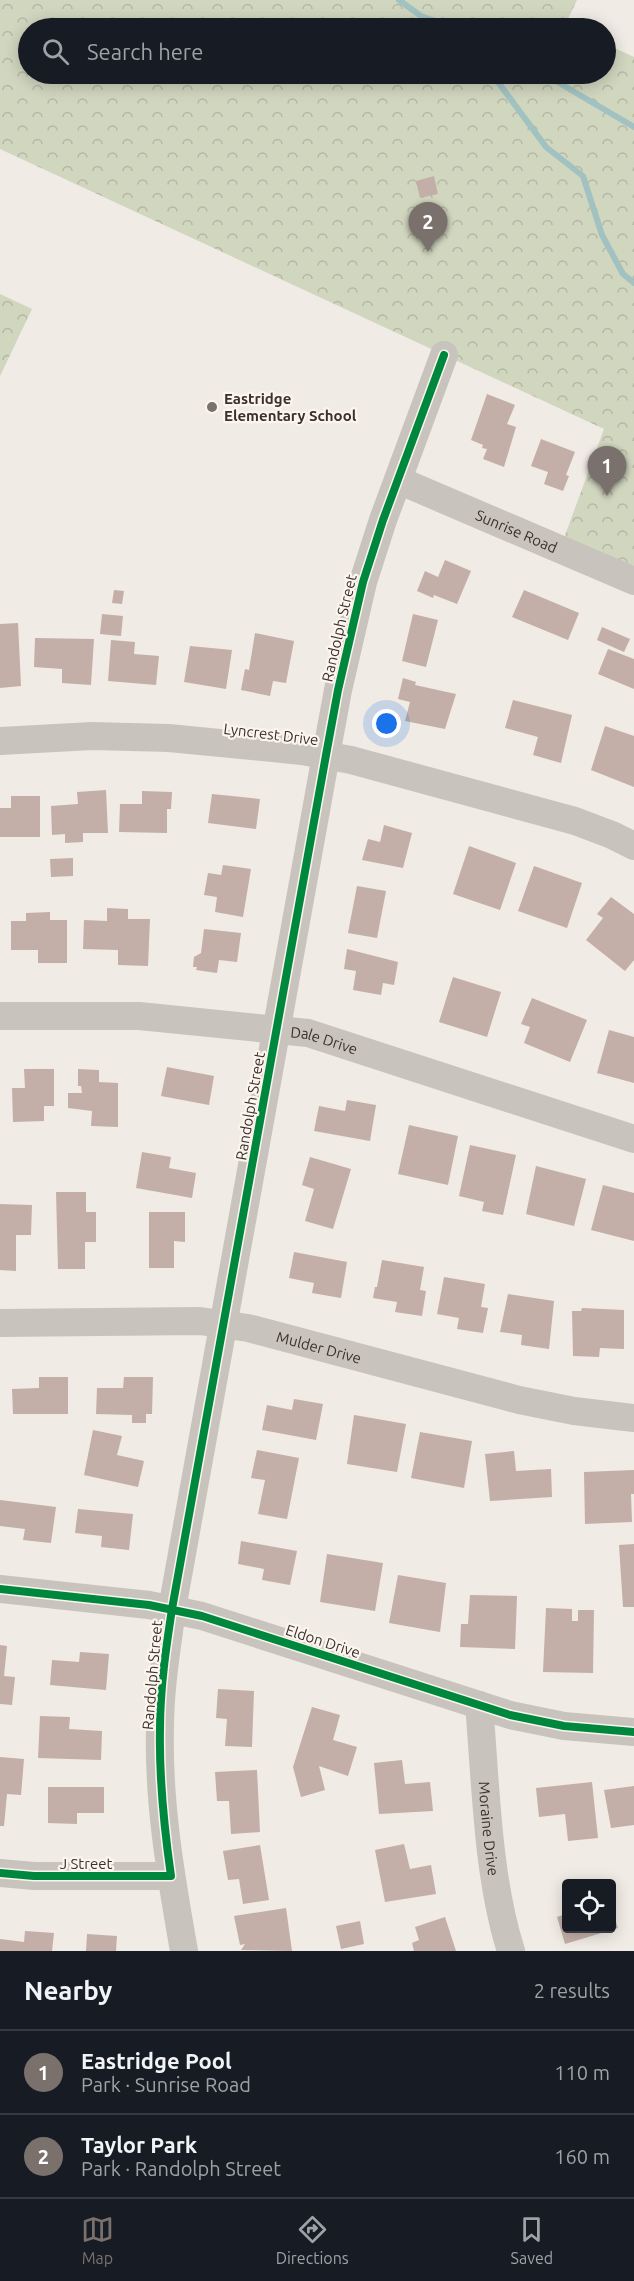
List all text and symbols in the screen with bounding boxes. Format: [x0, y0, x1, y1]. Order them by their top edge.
search box [18, 18, 616, 84]
icon: search [39, 35, 72, 68]
text: Search here [87, 39, 203, 64]
pin: 2 [408, 202, 448, 252]
place label: Eastridge Elementary School [224, 390, 357, 424]
marker: Eastridge Elementary School [205, 400, 219, 414]
pin: 1 [588, 446, 626, 496]
street label: Sunrise Road [473, 506, 560, 556]
street label: Randolph Street [318, 573, 360, 683]
your location [372, 709, 401, 738]
street label: Lyncrest Drive [223, 720, 319, 748]
street label: Dale Drive [290, 1023, 360, 1057]
street label: Randolph Street [232, 1050, 268, 1162]
street label: Mulder Drive [275, 1327, 363, 1366]
street label: Randolph Street [139, 1620, 165, 1730]
street label: Eldon Drive [284, 1621, 362, 1661]
street label: Moraine Drive [476, 1781, 503, 1877]
street label: J Street [60, 1855, 112, 1872]
map controls [562, 1879, 616, 1933]
button: locate [562, 1879, 616, 1933]
text: Nearby [24, 1976, 112, 2005]
text: 2 results [534, 1979, 610, 2002]
text: Eastridge Pool [81, 2048, 232, 2073]
text: 1 [38, 2061, 49, 2084]
text: 110 m [554, 2061, 610, 2084]
text: Park · Sunrise Road [81, 2073, 251, 2096]
text: Taylor Park [81, 2132, 197, 2157]
text: 2 [38, 2145, 49, 2168]
text: 160 m [554, 2145, 610, 2168]
text: Park · Randolph Street [81, 2157, 281, 2180]
tab: Map [81, 2213, 114, 2267]
tab: Directions [276, 2213, 349, 2267]
tab: Saved [511, 2213, 553, 2267]

